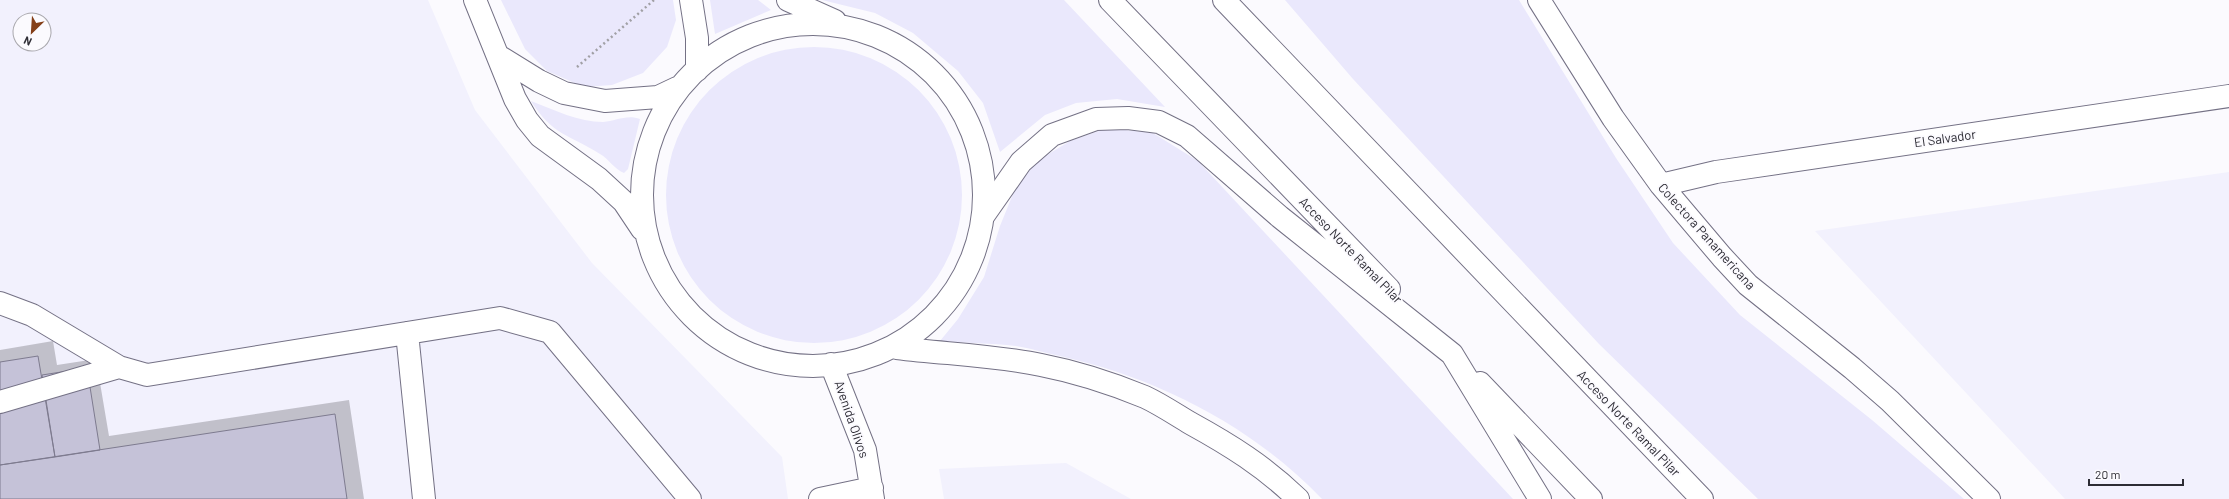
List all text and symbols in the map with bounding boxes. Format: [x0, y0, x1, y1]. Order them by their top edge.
north arrow [12, 12, 52, 52]
text: N [21, 34, 34, 49]
street label: El Salvador [1913, 126, 1977, 150]
street label: Colectora Panamericana [1655, 179, 1759, 293]
street label: Acceso Norte Ramal Pilar [1296, 193, 1406, 307]
street label: Acceso Norte Ramal Pilar [1574, 366, 1684, 480]
street label: Avenida Olivos [831, 378, 873, 460]
scale bar [2089, 461, 2183, 487]
text: 20 m [2095, 467, 2121, 481]

